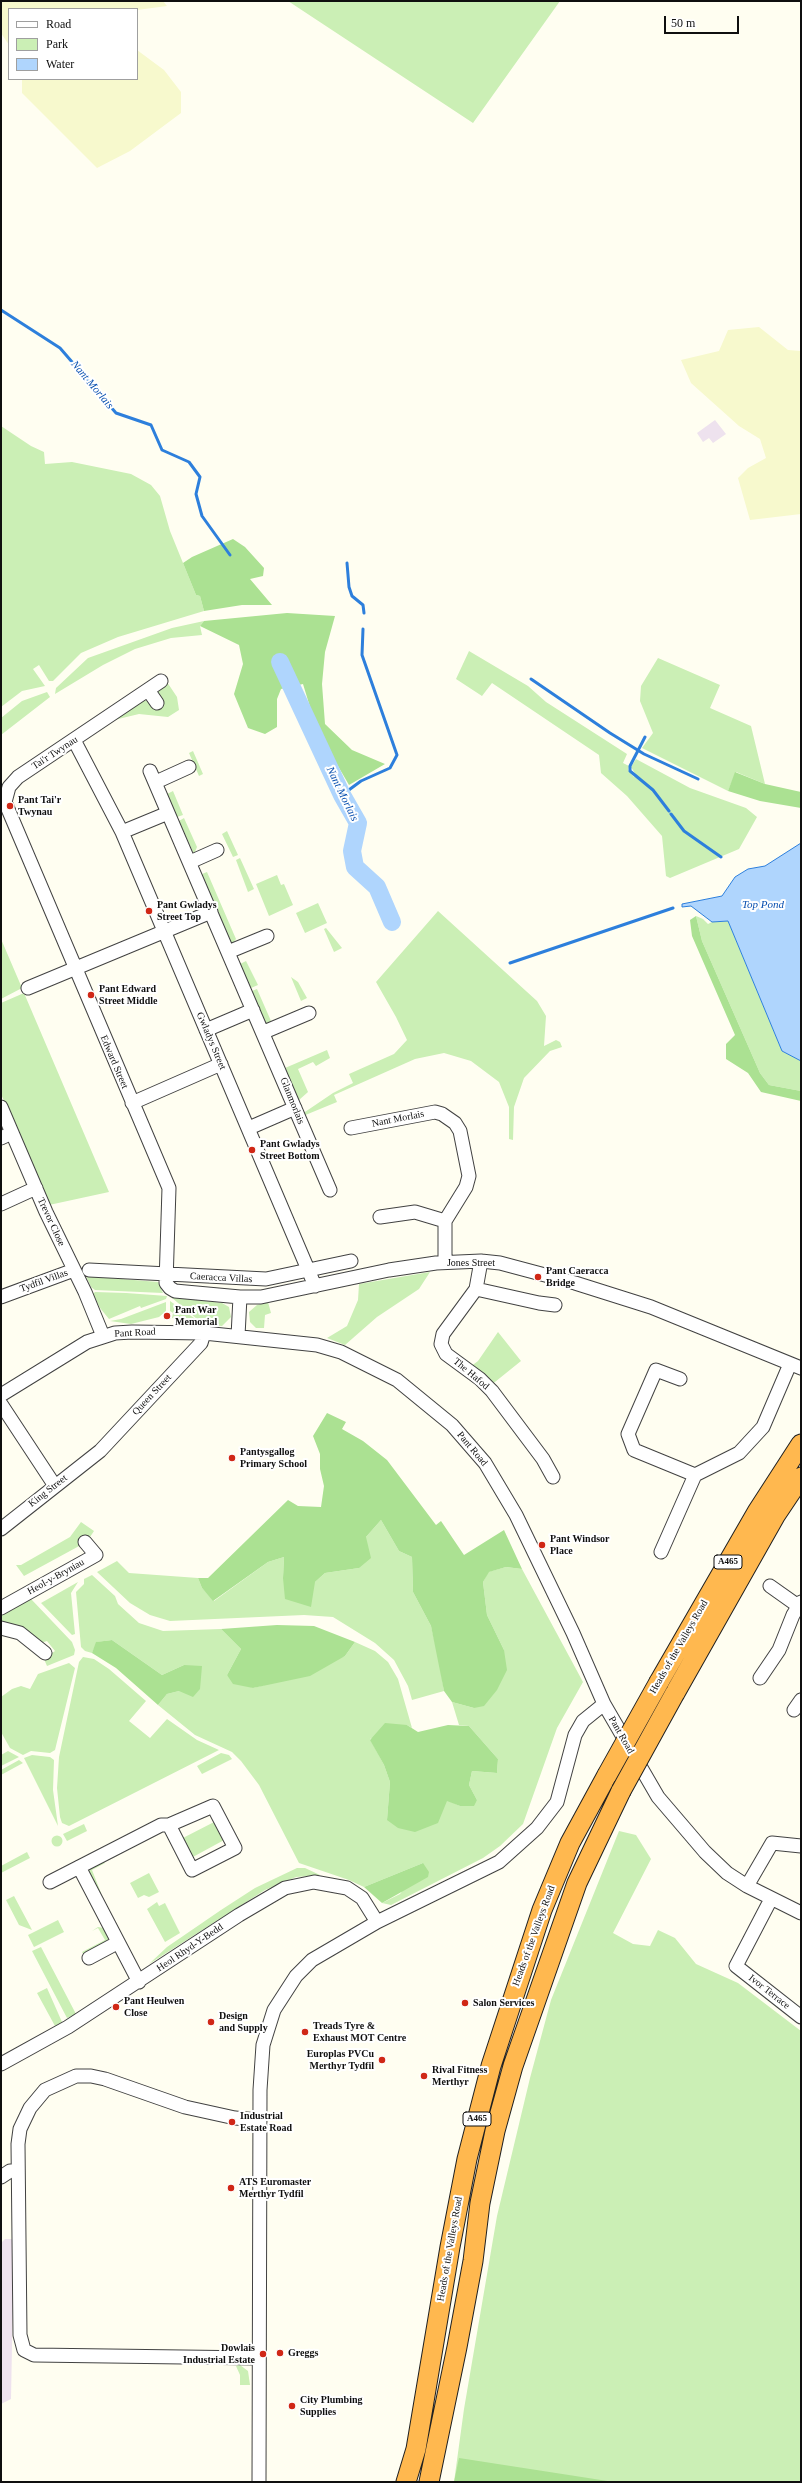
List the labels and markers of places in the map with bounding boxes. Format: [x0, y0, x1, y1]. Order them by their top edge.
place label: Pant Tai'r Twynau [18, 794, 61, 818]
marker: Pant Tai'r Twynau [5, 801, 15, 811]
place label: Pant Gwladys Street Top [157, 899, 217, 922]
marker: Pant Gwladys Street Top [144, 906, 154, 916]
place label: Pant Edward Street Middle [99, 983, 157, 1006]
marker: Pant Edward Street Middle [86, 990, 96, 1000]
place label: Pant Gwladys Street Bottom [260, 1138, 320, 1162]
marker: Pant Gwladys Street Bottom [247, 1145, 257, 1155]
place label: Pant Caeracca Bridge [546, 1265, 608, 1288]
marker: Pant Caeracca Bridge [533, 1272, 543, 1282]
place label: Pant War Memorial [175, 1304, 217, 1328]
marker: Pant War Memorial [162, 1311, 172, 1321]
place label: Pantysgallog Primary School [240, 1446, 307, 1470]
marker: Pantysgallog Primary School [227, 1453, 237, 1463]
place label: Pant Windsor Place [550, 1533, 610, 1556]
marker: Pant Windsor Place [537, 1540, 547, 1550]
place label: Pant Heulwen Close [124, 1995, 184, 2018]
place label: Salon Services [473, 1997, 534, 2009]
marker: Salon Services [460, 1998, 470, 2008]
marker: Pant Heulwen Close [111, 2002, 121, 2012]
place label: Design and Supply [219, 2010, 268, 2034]
marker: Design and Supply [206, 2017, 216, 2027]
place label: Treads Tyre & Exhaust MOT Centre [313, 2020, 406, 2044]
marker: Treads Tyre & Exhaust MOT Centre [300, 2027, 310, 2037]
place label: Europlas PVCu Merthyr Tydfil [307, 2048, 374, 2072]
marker: Europlas PVCu Merthyr Tydfil [377, 2055, 387, 2065]
place label: Rival Fitness Merthyr [432, 2064, 487, 2088]
marker: Rival Fitness Merthyr [419, 2071, 429, 2081]
place label: Industrial Estate Road [240, 2110, 292, 2134]
marker: Industrial Estate Road [227, 2117, 237, 2127]
place label: ATS Euromaster Merthyr Tydfil [239, 2176, 311, 2200]
marker: ATS Euromaster Merthyr Tydfil [226, 2183, 236, 2193]
place label: Dowlais Industrial Estate [183, 2342, 255, 2366]
place label: Greggs [288, 2347, 318, 2359]
marker: Greggs [275, 2348, 285, 2358]
marker: Dowlais Industrial Estate [258, 2349, 268, 2359]
place label: City Plumbing Supplies [300, 2394, 363, 2418]
marker: City Plumbing Supplies [287, 2401, 297, 2411]

